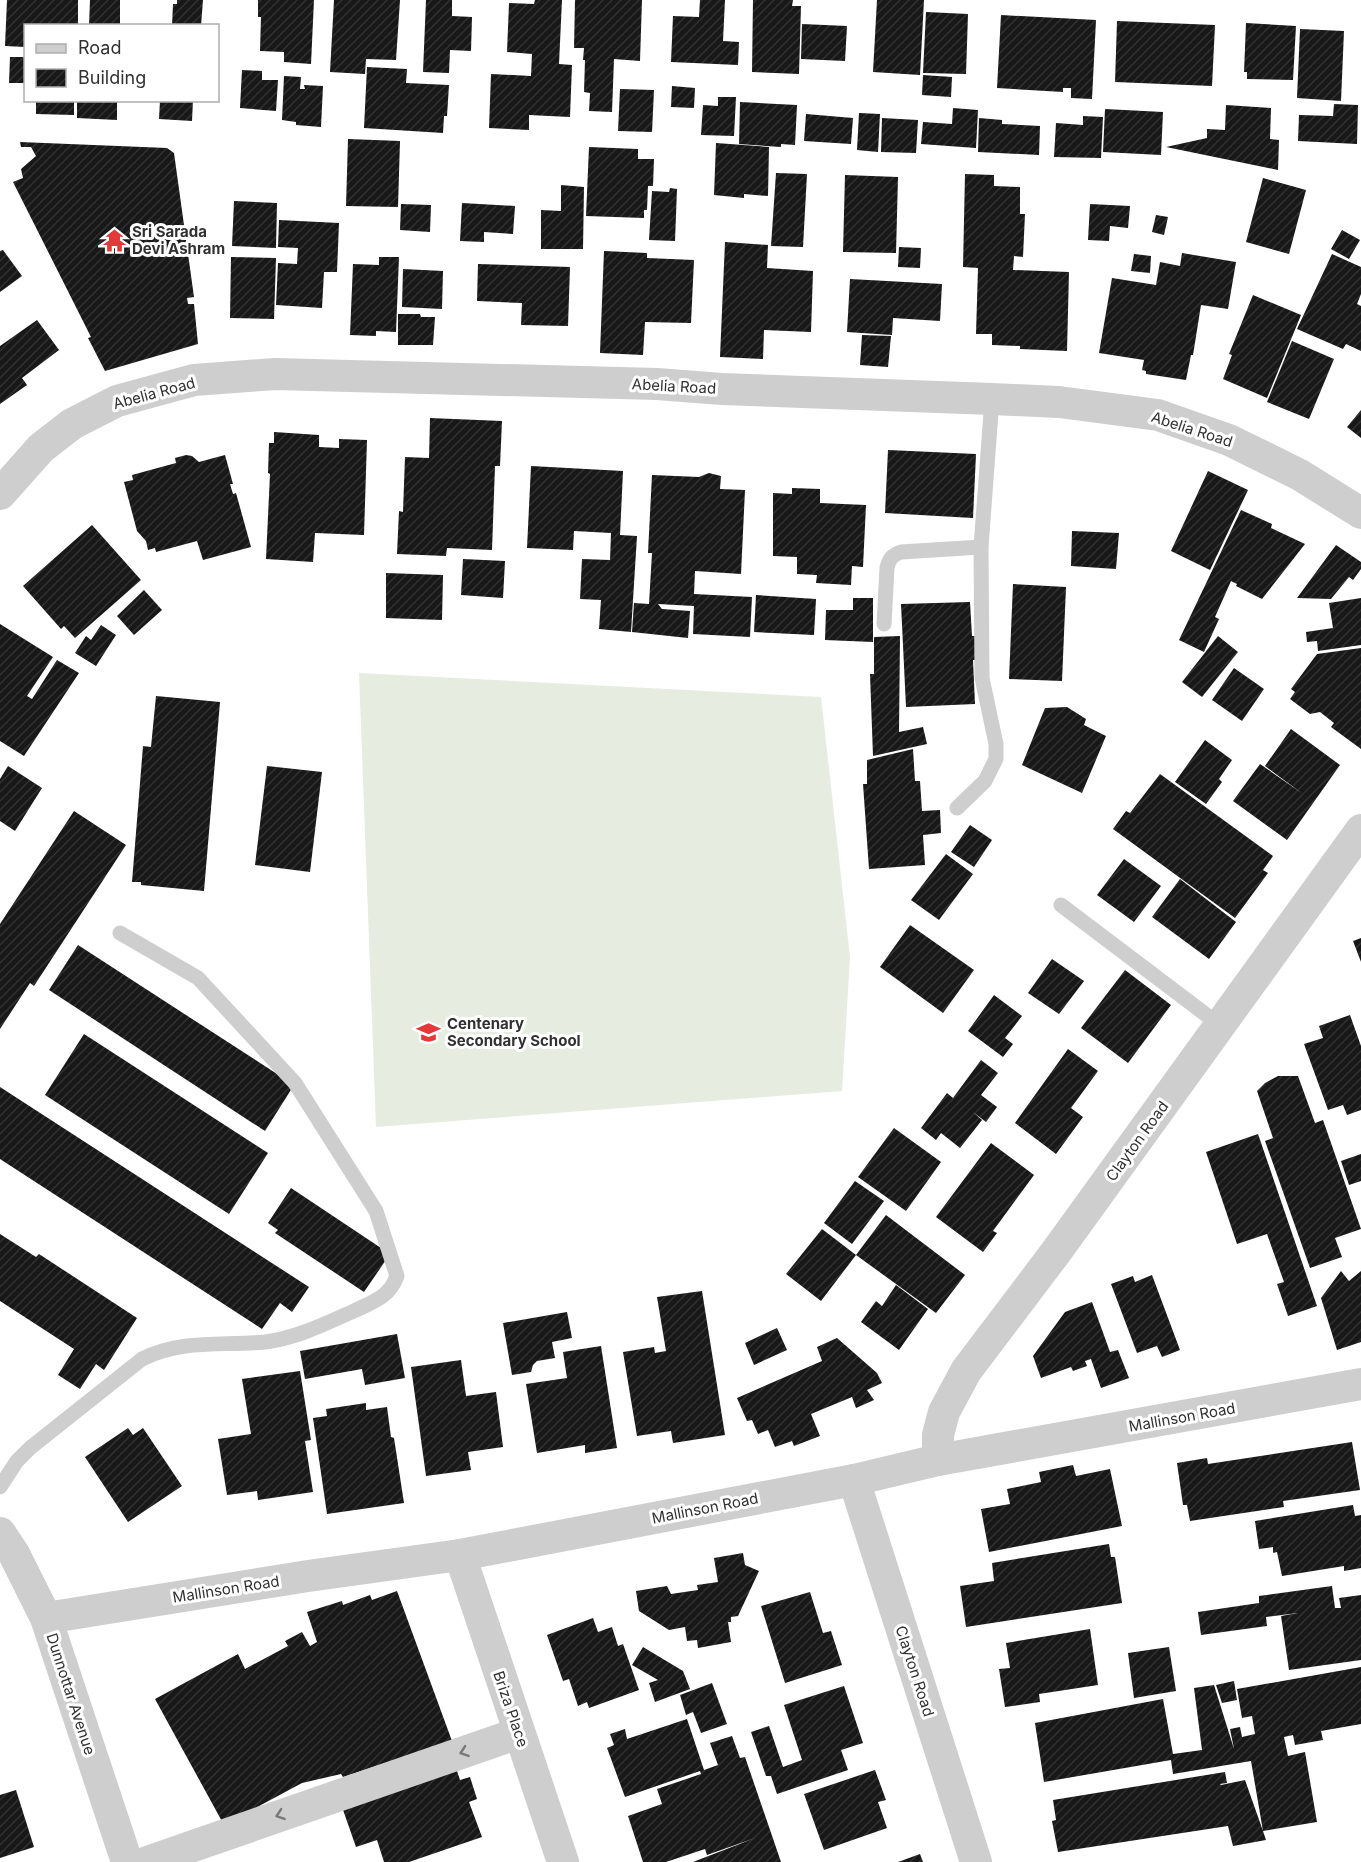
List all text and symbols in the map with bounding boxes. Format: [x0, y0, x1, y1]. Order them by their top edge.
legend [24, 24, 219, 102]
text: Road [78, 37, 121, 58]
text: Building [78, 67, 146, 88]
place label: Sri Sarada Devi Ashram [132, 222, 225, 258]
temple icon: Sri Sarada Devi Ashram [101, 227, 127, 253]
street label: Abelia Road [111, 373, 197, 413]
street label: Abelia Road [631, 374, 717, 398]
street label: Abelia Road [1149, 407, 1235, 451]
place label: Centenary Secondary School [447, 1014, 581, 1050]
school or university icon: Centenary Secondary School [416, 1019, 442, 1045]
street label: Clayton Road [1102, 1097, 1172, 1185]
street label: Mallinson Road [1127, 1398, 1237, 1436]
street label: Mallinson Road [650, 1488, 760, 1528]
street label: Mallinson Road [171, 1571, 281, 1607]
street label: Clayton Road [891, 1623, 939, 1719]
street label: Dunnottar Avenue [42, 1631, 100, 1757]
street label: Briza Place [489, 1668, 533, 1750]
one-way arrow [459, 1744, 470, 1757]
one-way arrow [275, 1808, 286, 1821]

